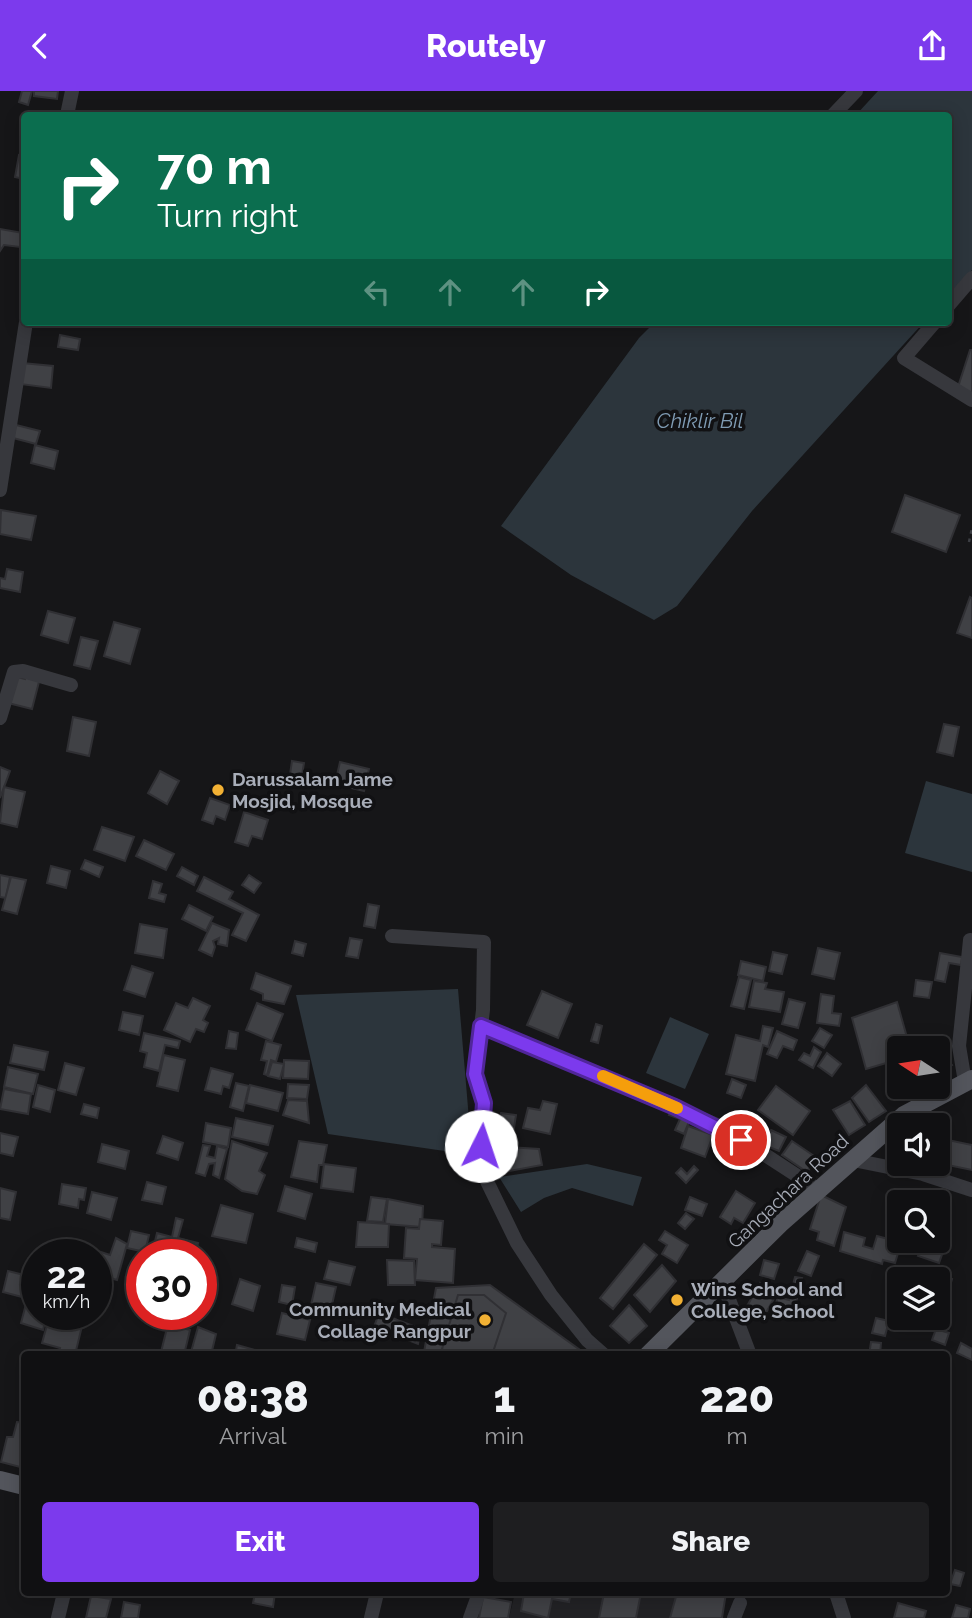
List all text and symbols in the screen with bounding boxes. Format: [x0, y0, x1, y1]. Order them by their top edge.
icon: back [21, 27, 59, 65]
text: Routely [426, 27, 546, 64]
icon: share [913, 27, 951, 65]
text: 70 m [157, 138, 272, 195]
icon: right [42, 140, 133, 231]
text: Turn right [157, 197, 298, 234]
icon: left [358, 273, 396, 311]
icon: ahead [431, 273, 469, 311]
icon: ahead [504, 273, 542, 311]
icon: right [577, 273, 615, 311]
water label: Chiklir Bil [657, 408, 743, 433]
place label: Darussalam Jame Mosjid, Mosque [232, 768, 393, 812]
marker: Darussalam Jame Mosjid, Mosque [210, 782, 226, 798]
north arrow [887, 1036, 950, 1099]
map controls [887, 1036, 950, 1330]
position arrow [444, 1109, 518, 1183]
pin [711, 1110, 771, 1170]
button: sound [887, 1113, 950, 1176]
icon: arrive [722, 1121, 760, 1159]
street label: Gangachara Road [723, 1130, 853, 1252]
button: search [887, 1190, 950, 1253]
speed limit sign: 30 [126, 1239, 217, 1330]
text: 22 [47, 1255, 86, 1296]
button: layers [887, 1267, 950, 1330]
place label: Wins School and College, School [691, 1278, 843, 1322]
text: km/h [43, 1291, 90, 1312]
marker: Wins School and College, School [669, 1292, 685, 1308]
place label: Community Medical Collage Rangpur [289, 1298, 472, 1342]
marker: Community Medical Collage Rangpur [477, 1312, 493, 1328]
text: 08:38 [197, 1373, 309, 1422]
text: 1 [493, 1373, 515, 1422]
text: 220 [700, 1373, 774, 1422]
text: Arrival [219, 1422, 287, 1449]
text: min [485, 1422, 524, 1449]
text: m [726, 1422, 748, 1449]
button: Exit [42, 1502, 479, 1582]
button: Share [493, 1502, 929, 1582]

